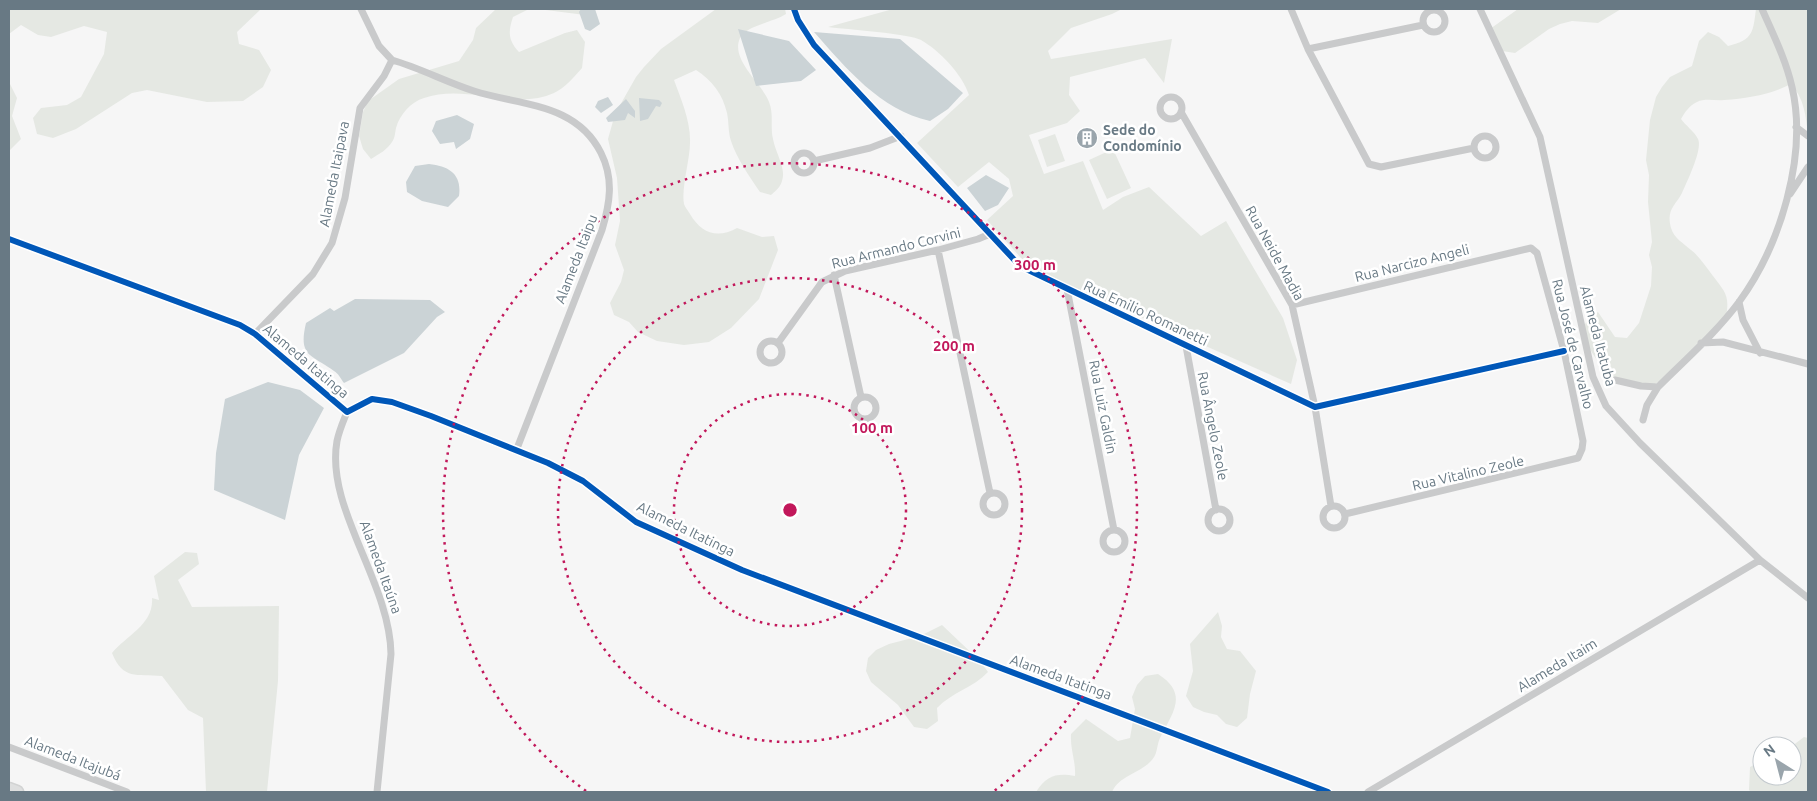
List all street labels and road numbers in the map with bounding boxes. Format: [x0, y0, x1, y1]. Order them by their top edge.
street label: Alameda Itaipava [316, 120, 352, 228]
street label: Rua Neide Madia [1242, 203, 1308, 303]
street label: Alameda Itaipu [552, 212, 600, 306]
street label: Rua Armando Corvini [830, 224, 962, 272]
street label: Rua Narcizo Angeli [1353, 241, 1471, 285]
street label: Rua Emilio Romanetti [1081, 277, 1211, 349]
street label: Rua José de Carvalho [1549, 277, 1597, 411]
street label: Alameda Itatuba [1577, 284, 1619, 388]
street label: Alameda Itatinga [260, 321, 352, 401]
street label: Rua Luiz Galdin [1086, 359, 1120, 455]
street label: Rua Ângelo Zeole [1195, 370, 1232, 482]
street label: Rua Vitalino Zeole [1411, 452, 1525, 494]
street label: Alameda Itatinga [634, 498, 738, 560]
street label: Alameda Itaúna [357, 518, 405, 616]
street label: Alameda Itaim [1514, 635, 1600, 695]
street label: Alameda Itatinga [1008, 651, 1114, 703]
street label: Alameda Itajubá [23, 732, 123, 784]

